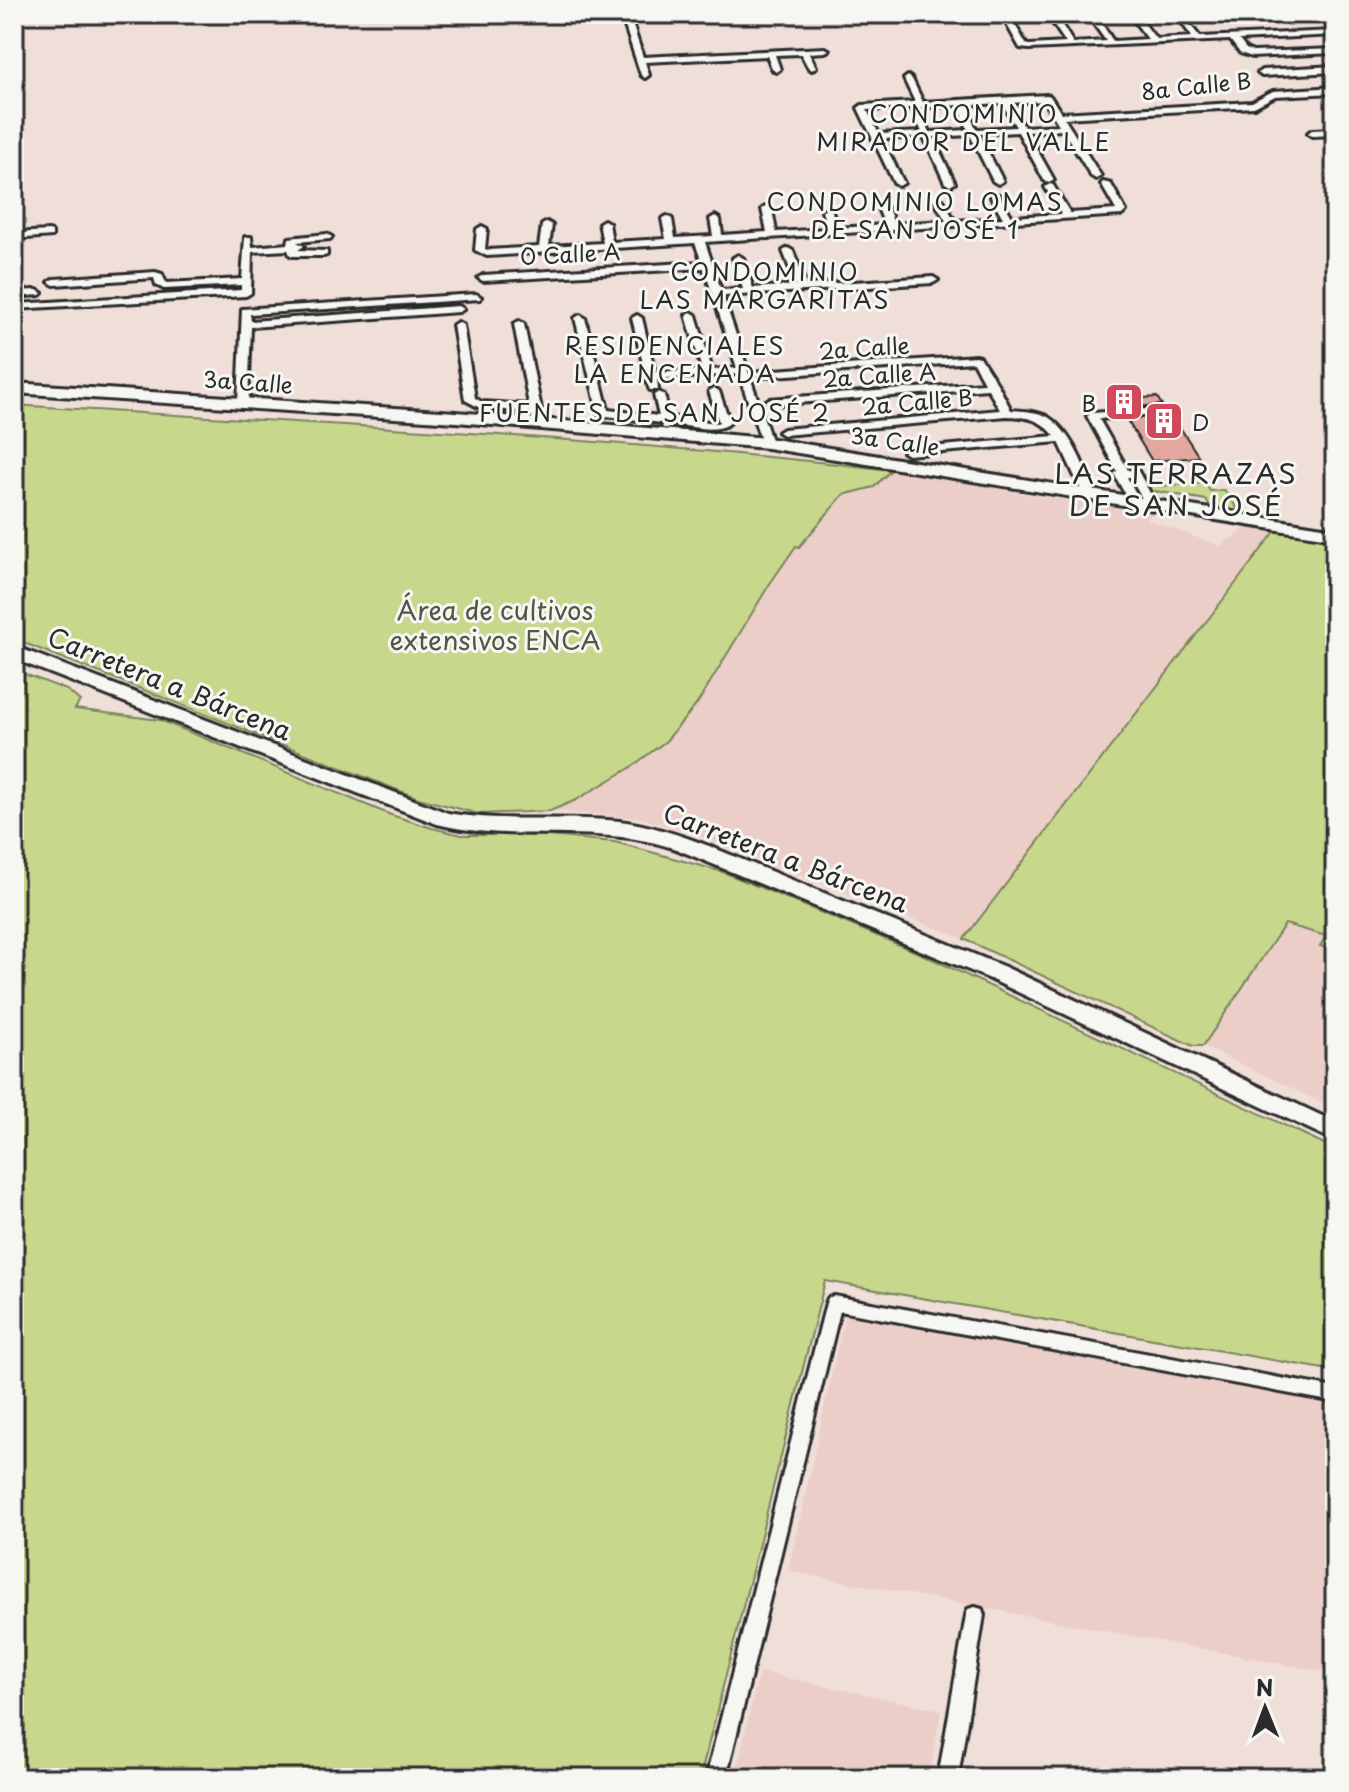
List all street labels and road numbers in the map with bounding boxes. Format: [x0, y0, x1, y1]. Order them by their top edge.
street label: 8a Calle B [1139, 63, 1253, 107]
street label: 0 Calle A [519, 234, 621, 272]
street label: 2a Calle [818, 327, 910, 367]
street label: 2a Calle A [821, 354, 937, 394]
street label: 3a Calle [202, 361, 294, 401]
street label: 2a Calle B [860, 380, 974, 422]
street label: 3a Calle [848, 417, 942, 463]
street label: Carretera a Bárcena [42, 616, 299, 750]
street label: Carretera a Bárcena [658, 792, 915, 922]

